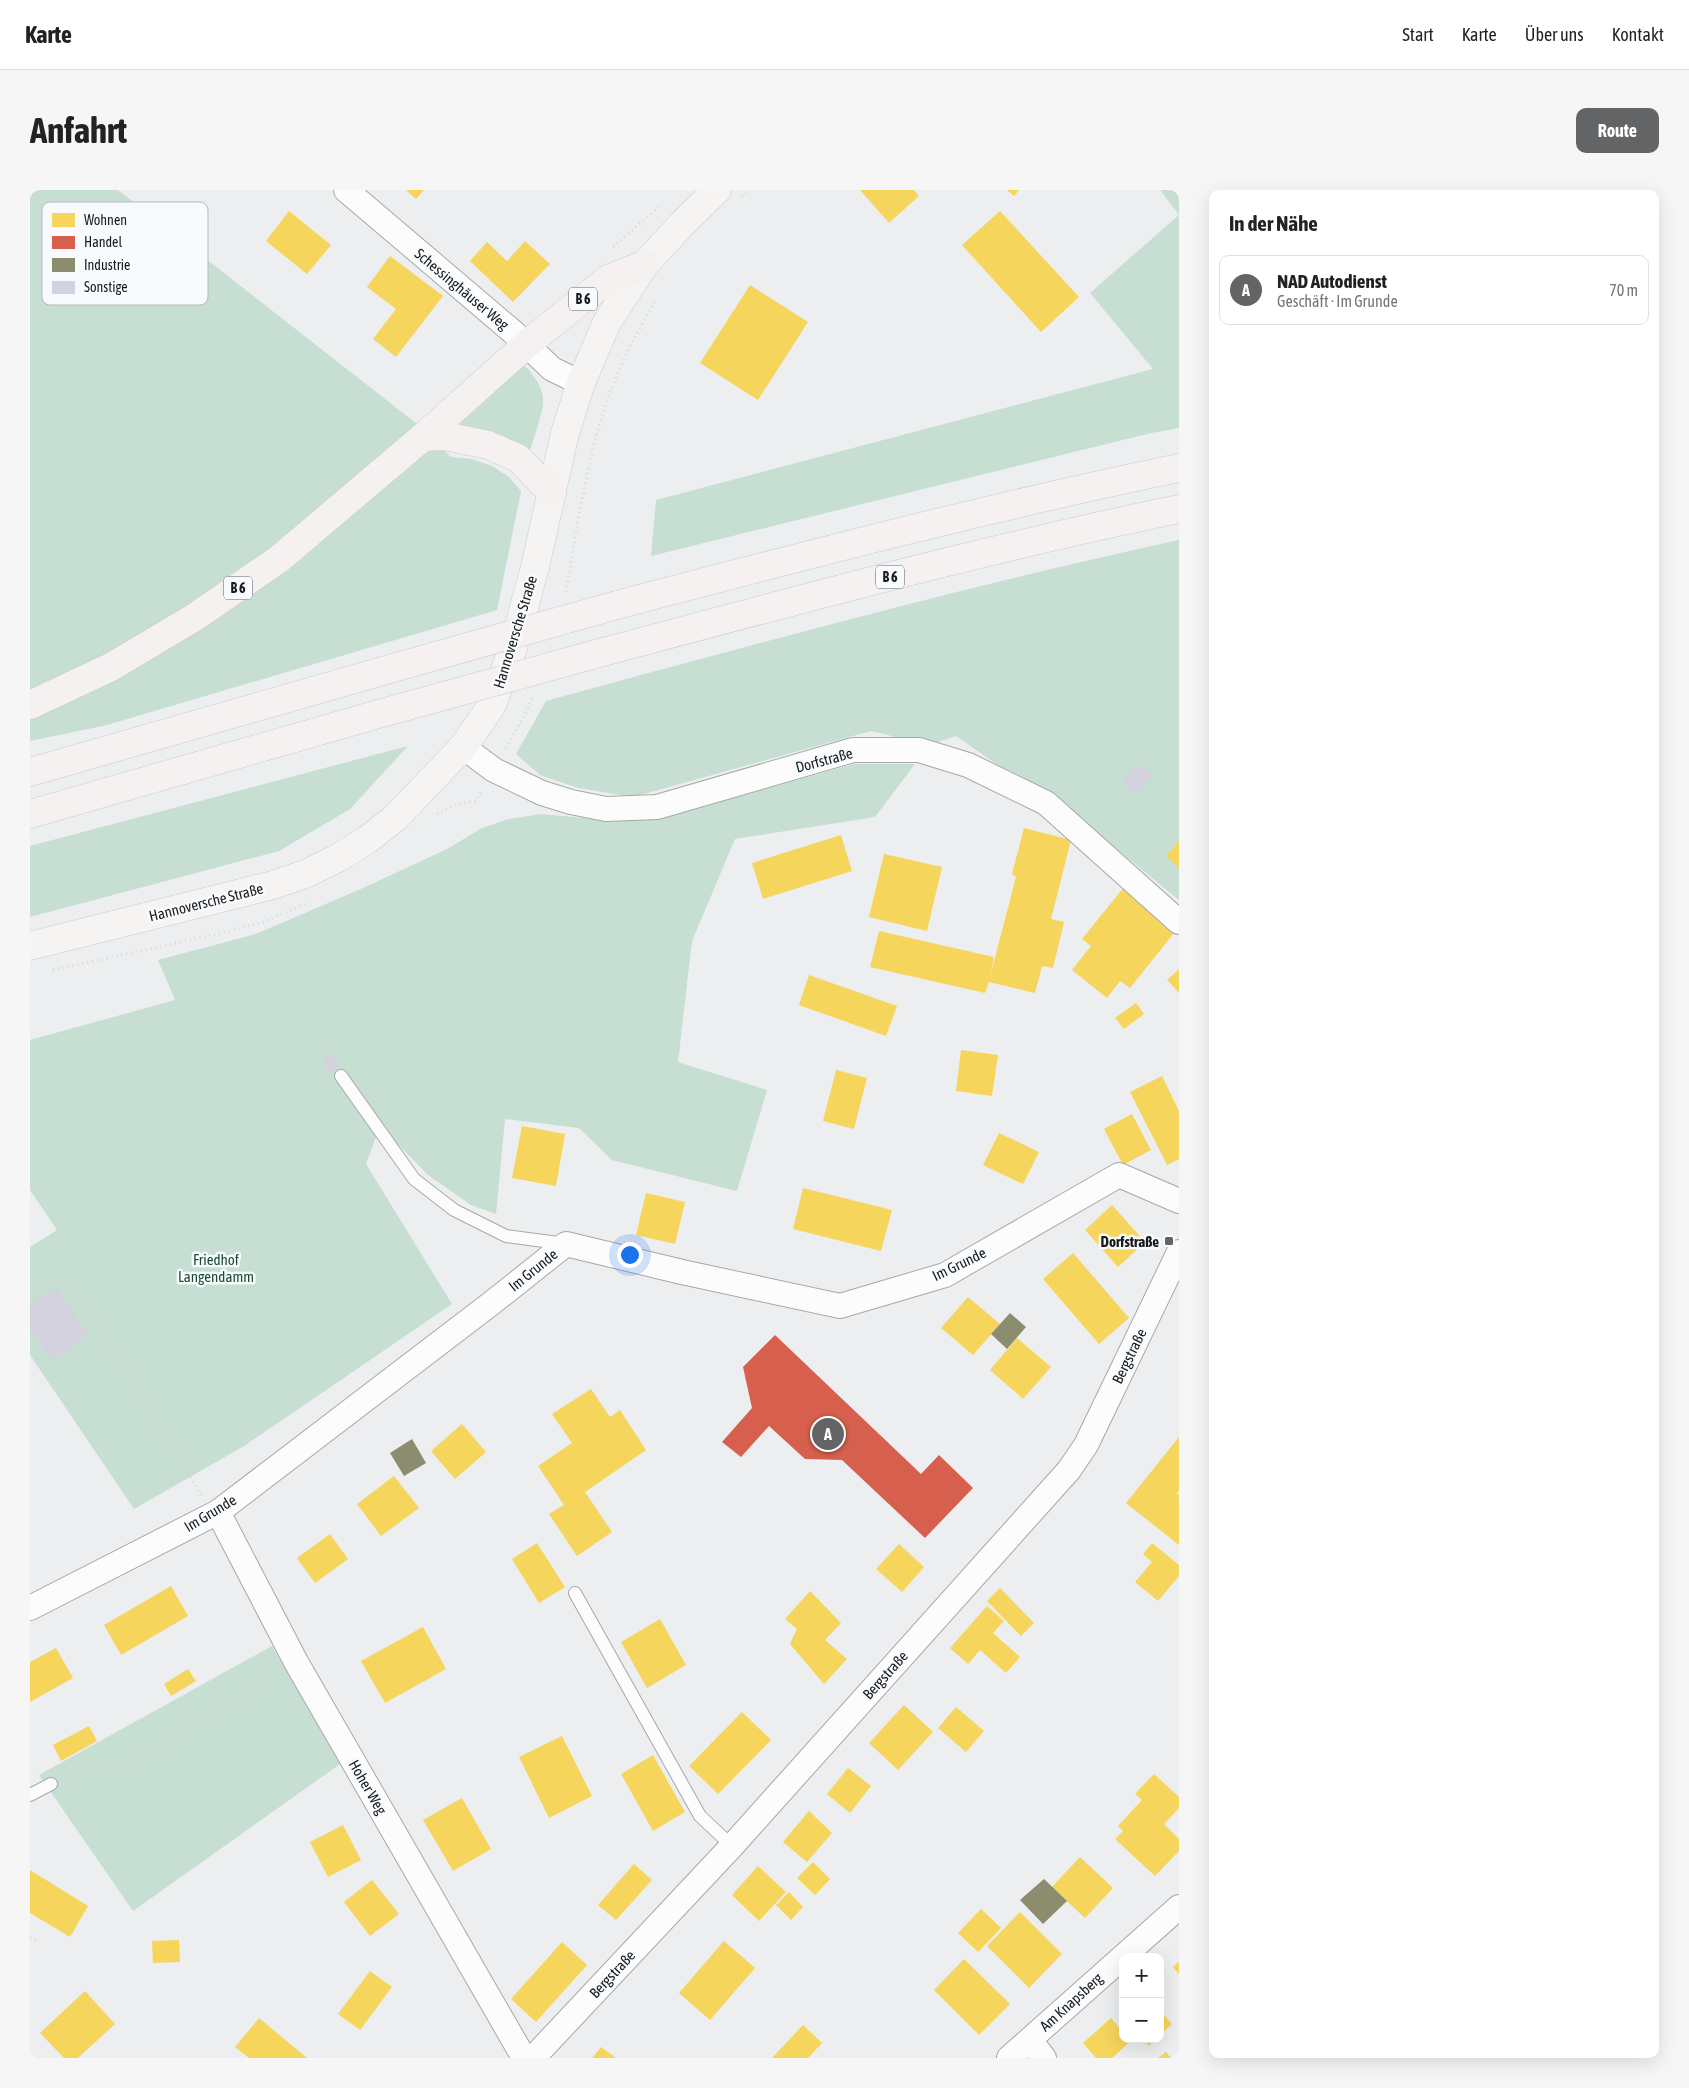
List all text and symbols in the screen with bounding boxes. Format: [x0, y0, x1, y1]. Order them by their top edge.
text: Karte [25, 21, 72, 48]
text: Start [1402, 24, 1434, 45]
text: Karte [1462, 24, 1497, 45]
text: Über uns [1525, 24, 1584, 45]
text: Kontakt [1612, 24, 1664, 45]
button: Route [1576, 108, 1659, 153]
text: Anfahrt [30, 110, 127, 150]
legend [42, 202, 208, 305]
text: In der Nähe [1229, 211, 1318, 235]
text: Wohnen [84, 212, 127, 228]
text: Handel [84, 234, 122, 250]
street label: Schessinghäuser Weg [412, 245, 513, 334]
text: Industrie [84, 257, 130, 273]
text: NAD Autodienst [1277, 270, 1387, 292]
text: Sonstige [84, 279, 128, 295]
text: A [1242, 281, 1250, 299]
text: 70 m [1609, 281, 1638, 299]
road number: B 6 [569, 288, 597, 310]
text: Geschäft · Im Grunde [1277, 292, 1398, 310]
road number: B 6 [876, 566, 904, 588]
street label: Hannoversche Straße [490, 573, 540, 690]
road number: B 6 [224, 576, 252, 599]
street label: Dorfstraße [794, 744, 855, 776]
street label: Hannoversche Straße [147, 880, 265, 924]
place label: Dorfstraße [1101, 1233, 1159, 1250]
marker: Dorfstraße [1163, 1235, 1175, 1247]
your location [617, 1242, 643, 1268]
street label: Im Grunde [929, 1244, 989, 1284]
street label: Im Grunde [505, 1245, 561, 1295]
park label: Friedhof Langendamm [178, 1251, 254, 1285]
street label: Bergstraße [1108, 1326, 1150, 1386]
pin: A [812, 1415, 844, 1453]
street label: Im Grunde [181, 1491, 239, 1535]
street label: Bergstraße [859, 1647, 911, 1703]
street label: Hoher Weg [346, 1757, 391, 1818]
street label: Bergstraße [586, 1947, 638, 2001]
map controls [1119, 1953, 1164, 2043]
button: + [1119, 1953, 1164, 1998]
street label: Am Knapsberg [1036, 1969, 1106, 2035]
button: − [1119, 1998, 1164, 2043]

